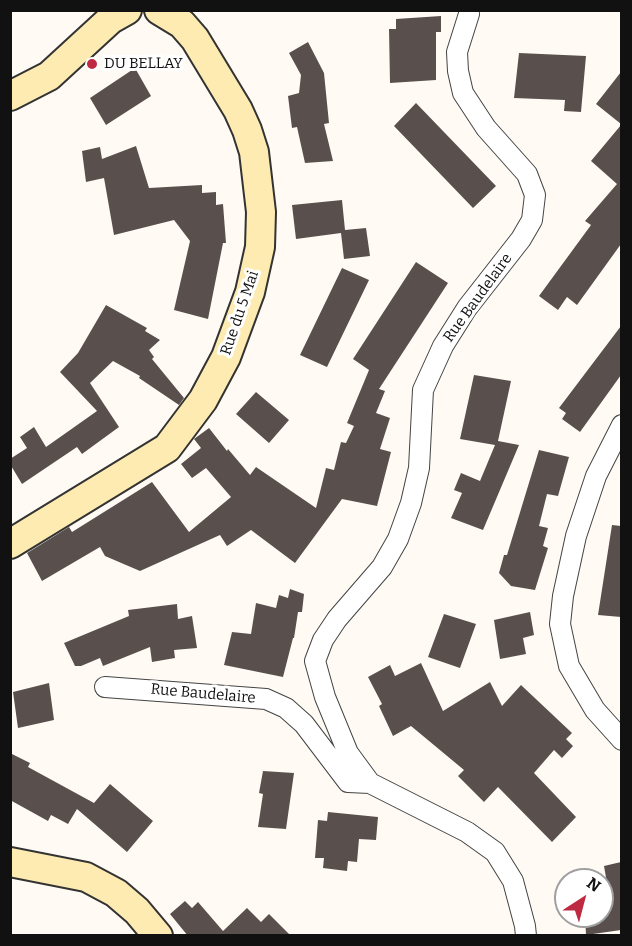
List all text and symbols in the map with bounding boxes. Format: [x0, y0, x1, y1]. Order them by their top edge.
place label: DU BELLAY [104, 55, 183, 73]
marker: DU BELLAY [85, 57, 99, 71]
street label: Rue Baudelaire [440, 250, 516, 346]
street label: Rue du 5 Mai [217, 268, 263, 358]
street label: Rue Baudelaire [150, 680, 256, 708]
north arrow [554, 868, 614, 928]
text: N [583, 873, 604, 896]

